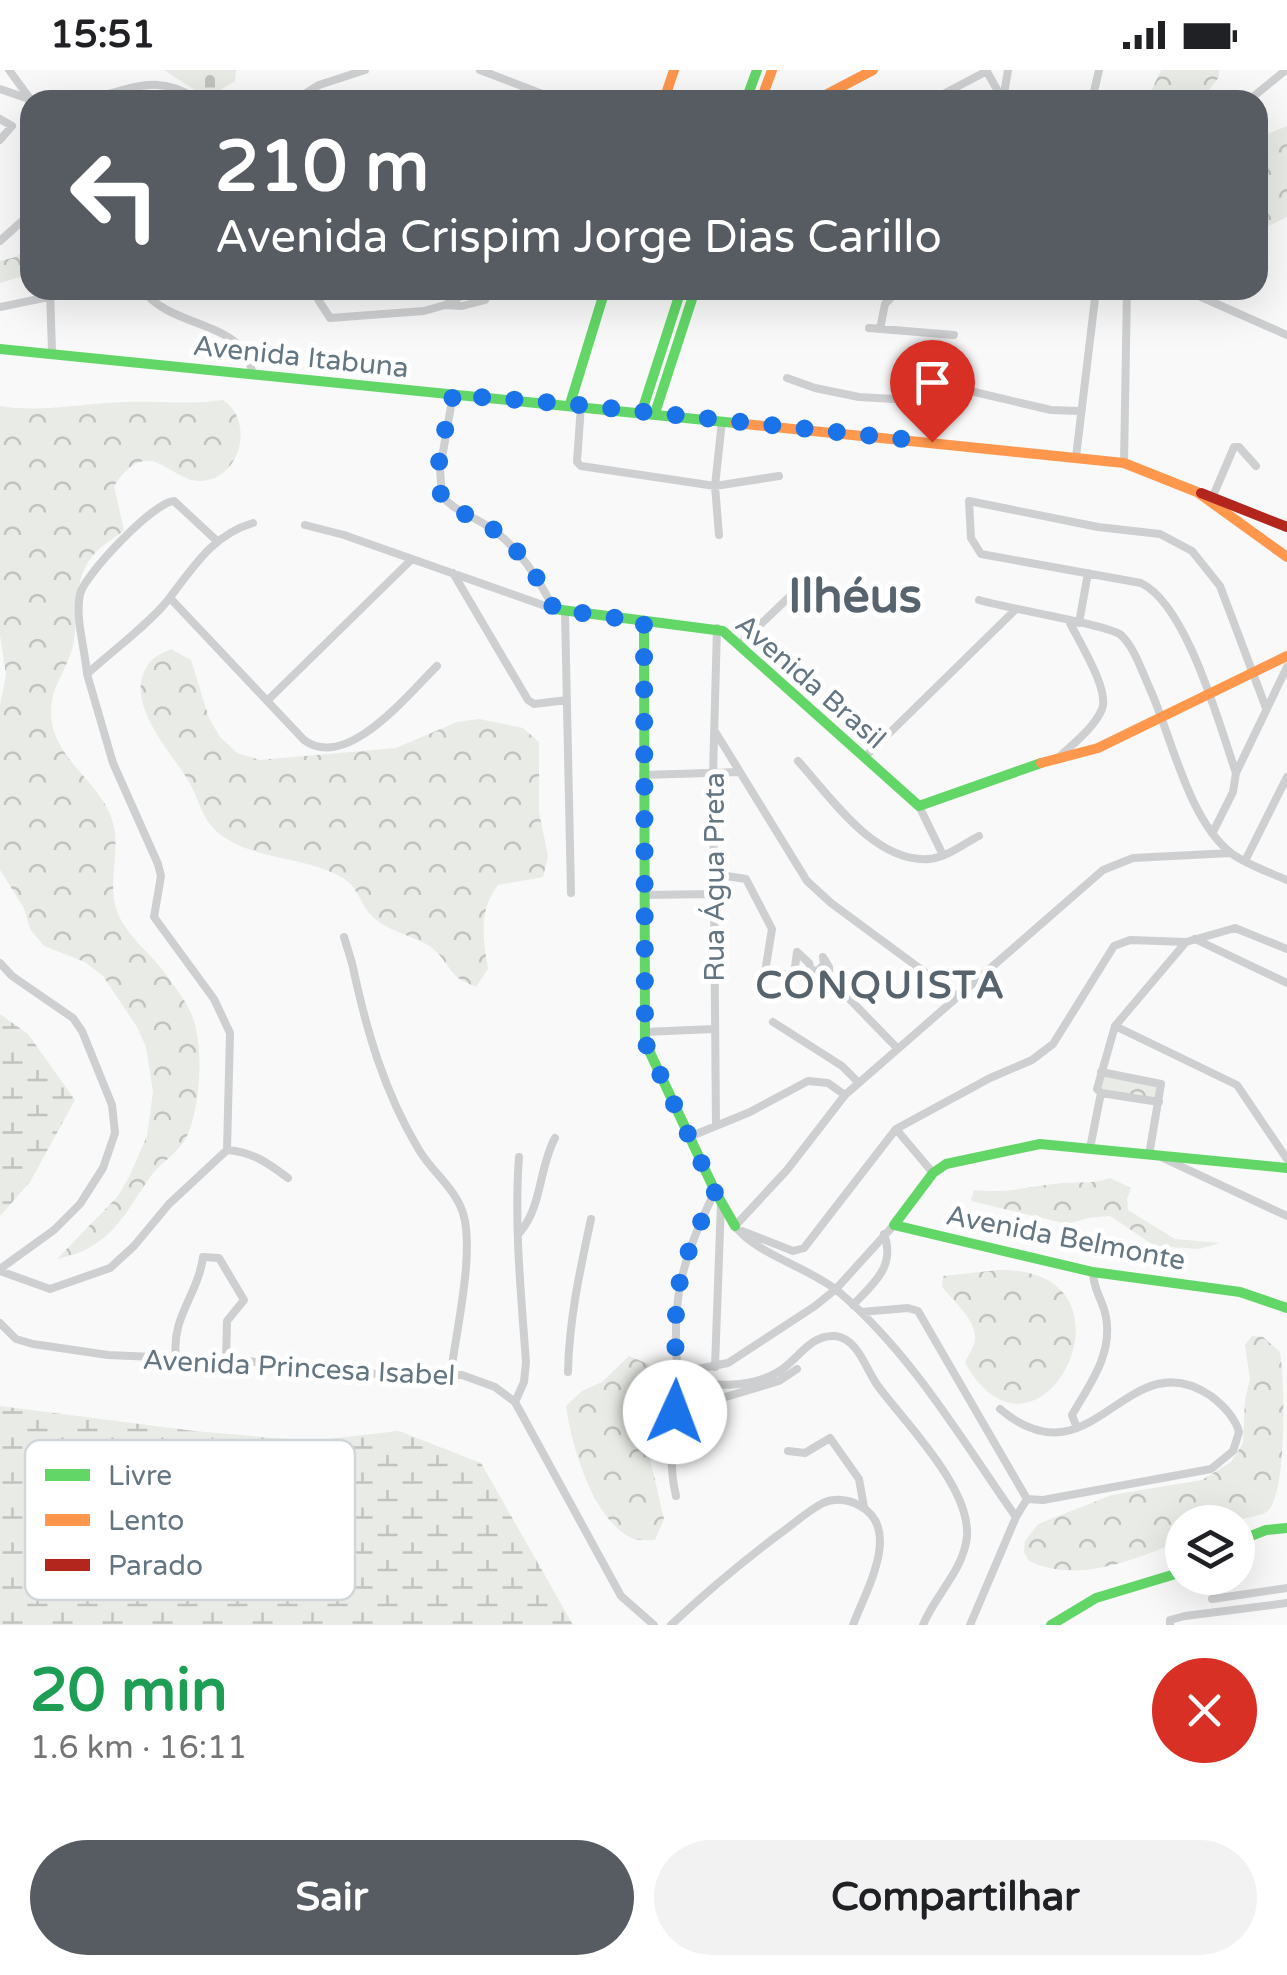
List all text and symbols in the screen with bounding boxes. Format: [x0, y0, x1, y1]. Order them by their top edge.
text: 15:51 [50, 12, 155, 58]
text: 210 m [215, 126, 429, 210]
icon: left [50, 130, 180, 260]
text: Avenida Crispim Jorge Dias Carillo [215, 211, 942, 265]
street label: Avenida Itabuna [191, 329, 410, 385]
pin [890, 340, 975, 443]
icon: arrive [905, 355, 960, 410]
district label: Ilhéus [788, 568, 922, 626]
street label: Avenida Brasil [728, 607, 892, 756]
street label: Rua Água Preta [698, 772, 732, 982]
district label: CONQUISTA [755, 963, 1007, 1009]
street label: Avenida Belmonte [943, 1198, 1188, 1278]
street label: Avenida Princesa Isabel [142, 1343, 456, 1393]
position arrow [623, 1360, 727, 1464]
legend [25, 1440, 355, 1600]
text: Livre [108, 1459, 172, 1493]
text: Lento [108, 1504, 184, 1538]
map controls [1165, 1505, 1255, 1595]
button: layers [1165, 1505, 1255, 1595]
text: Parado [108, 1549, 203, 1583]
text: 20 min [30, 1655, 228, 1727]
button: close [1152, 1658, 1257, 1763]
text: 1.6 km · 16:11 [30, 1729, 247, 1767]
button: Sair [30, 1840, 634, 1955]
button: Compartilhar [654, 1840, 1257, 1955]

